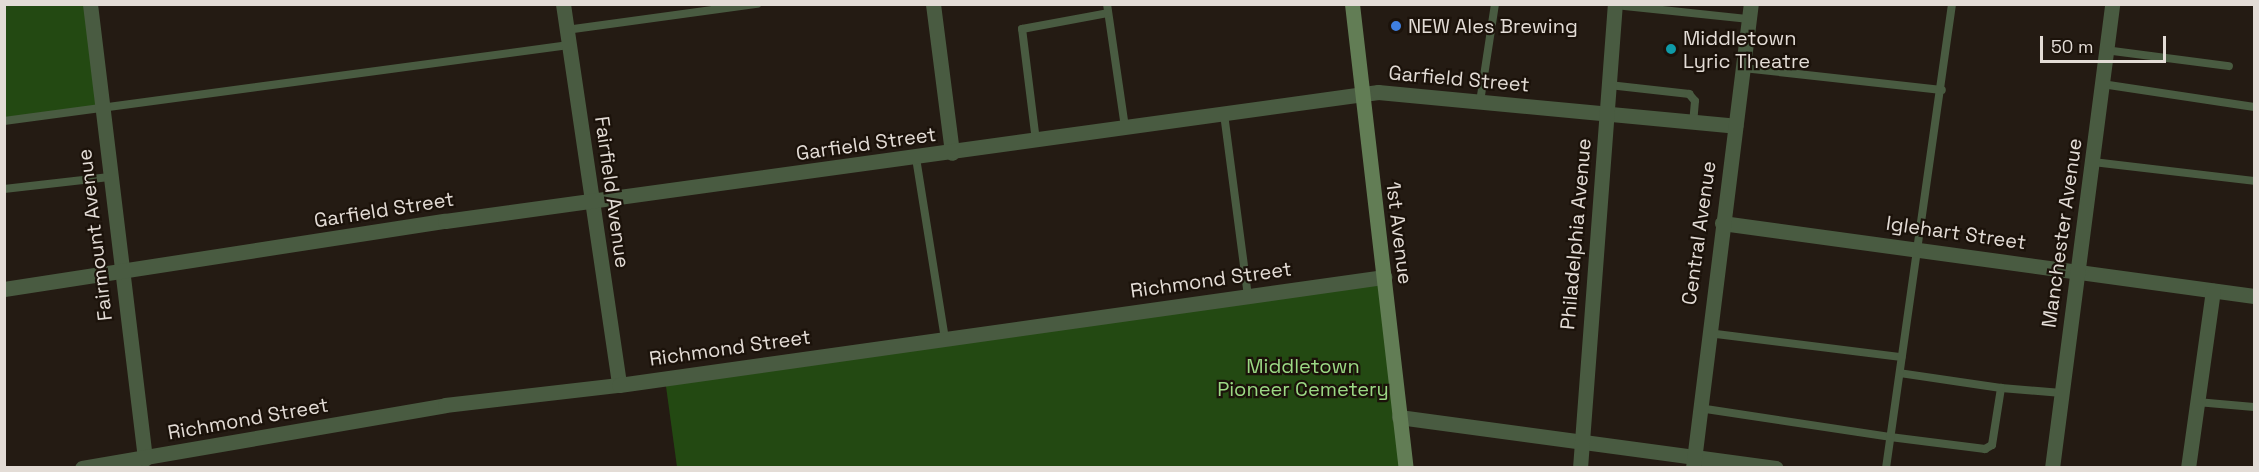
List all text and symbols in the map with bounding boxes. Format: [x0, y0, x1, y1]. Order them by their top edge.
place label: NEW Ales Brewing [1408, 14, 1578, 38]
marker: NEW Ales Brewing [1389, 19, 1403, 33]
scale bar [2043, 24, 2169, 62]
place label: Middletown Lyric Theatre [1683, 26, 1811, 73]
text: 50 m [2051, 35, 2093, 58]
marker: Middletown Lyric Theatre [1664, 42, 1678, 56]
street label: Garfield Street [1388, 61, 1530, 97]
street label: Fairfield Avenue [589, 114, 635, 270]
street label: Garfield Street [794, 122, 938, 166]
street label: Philadelphia Avenue [1556, 137, 1596, 331]
street label: Manchester Avenue [2037, 137, 2087, 329]
street label: Fairmount Avenue [73, 148, 117, 322]
street label: Central Avenue [1677, 159, 1721, 307]
street label: 1st Avenue [1381, 180, 1417, 286]
street label: Garfield Street [312, 187, 456, 233]
street label: Iglehart Street [1884, 211, 2028, 255]
street label: Richmond Street [1129, 257, 1293, 303]
street label: Richmond Street [648, 325, 812, 371]
park label: Middletown Pioneer Cemetery [1217, 355, 1389, 402]
street label: Richmond Street [166, 393, 330, 445]

